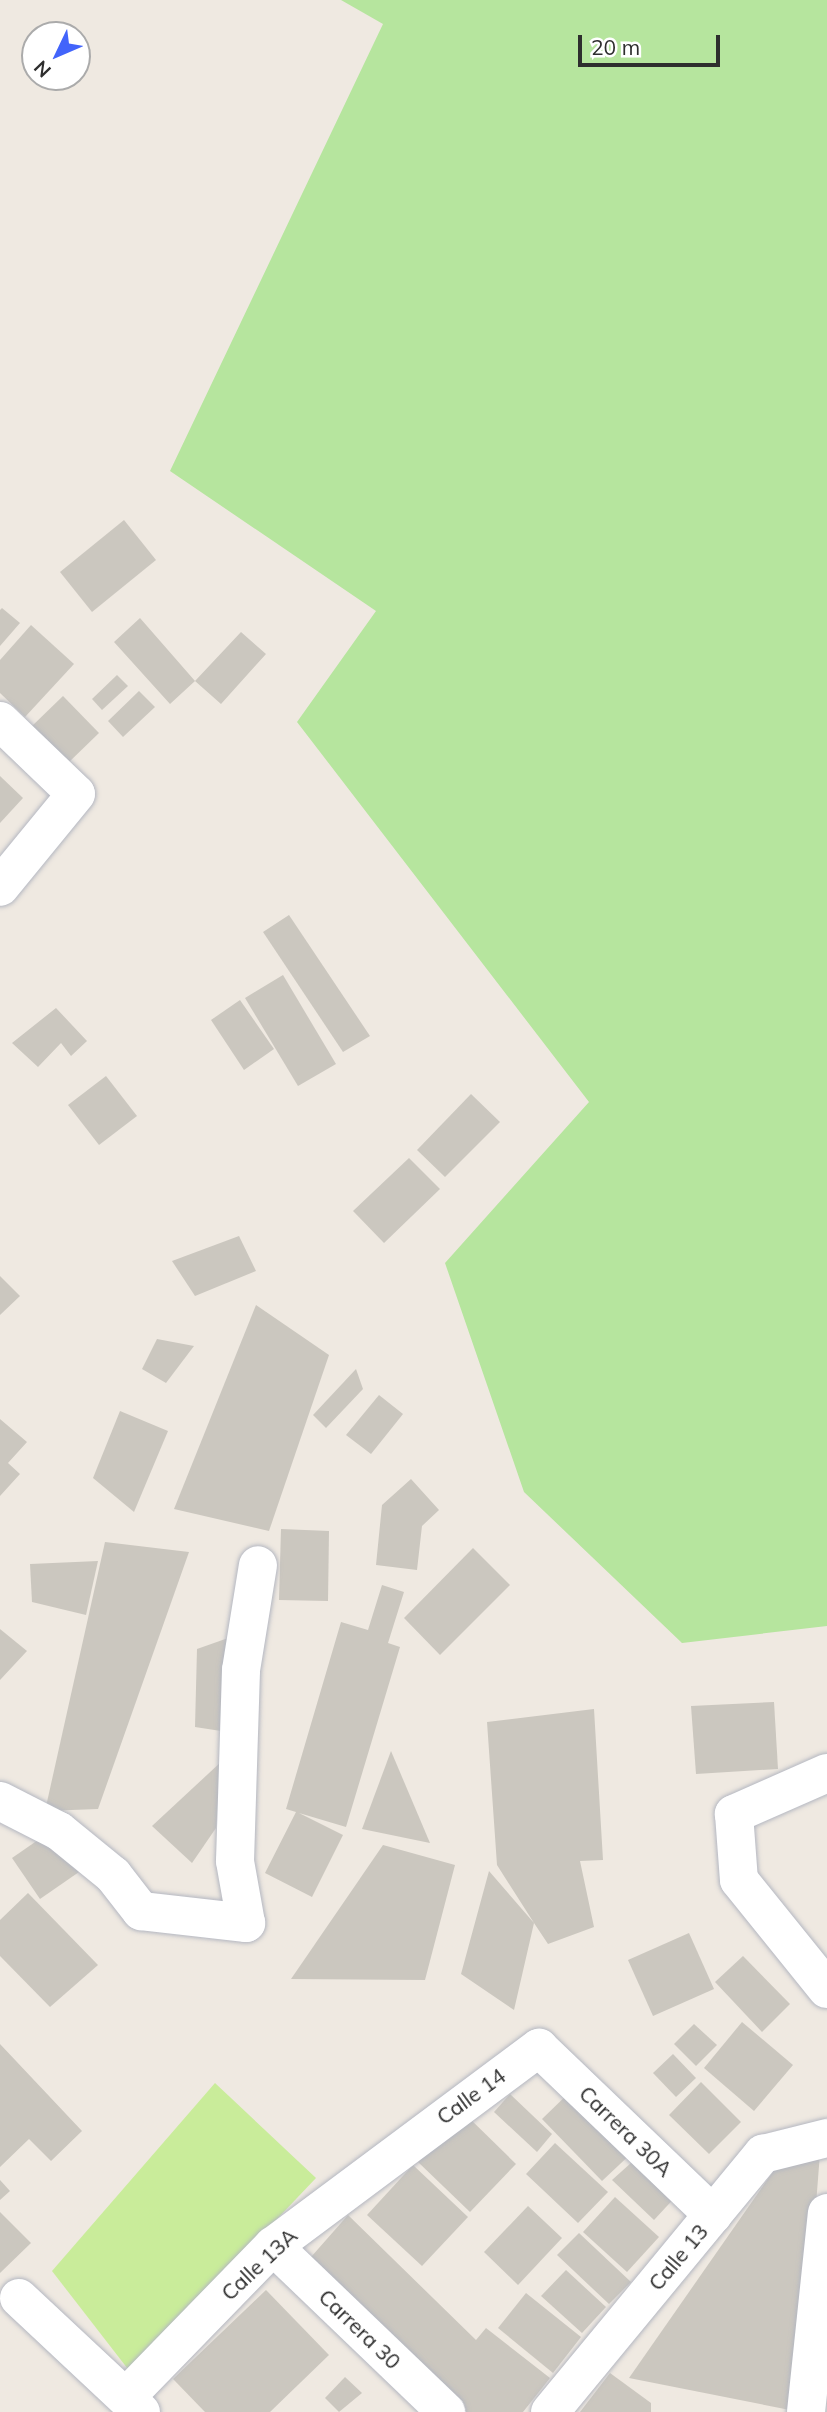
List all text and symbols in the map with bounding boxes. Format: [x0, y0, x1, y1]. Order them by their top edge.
north arrow [21, 21, 91, 91]
scale bar [582, 21, 724, 65]
text: 20 m [591, 34, 640, 60]
text: N [29, 56, 56, 83]
street label: Calle 14 [432, 2063, 510, 2129]
street label: Carrera 30A [574, 2080, 678, 2182]
street label: Calle 13 [643, 2219, 713, 2295]
street label: Calle 13A [216, 2223, 302, 2305]
street label: Carrera 30 [314, 2284, 406, 2374]

